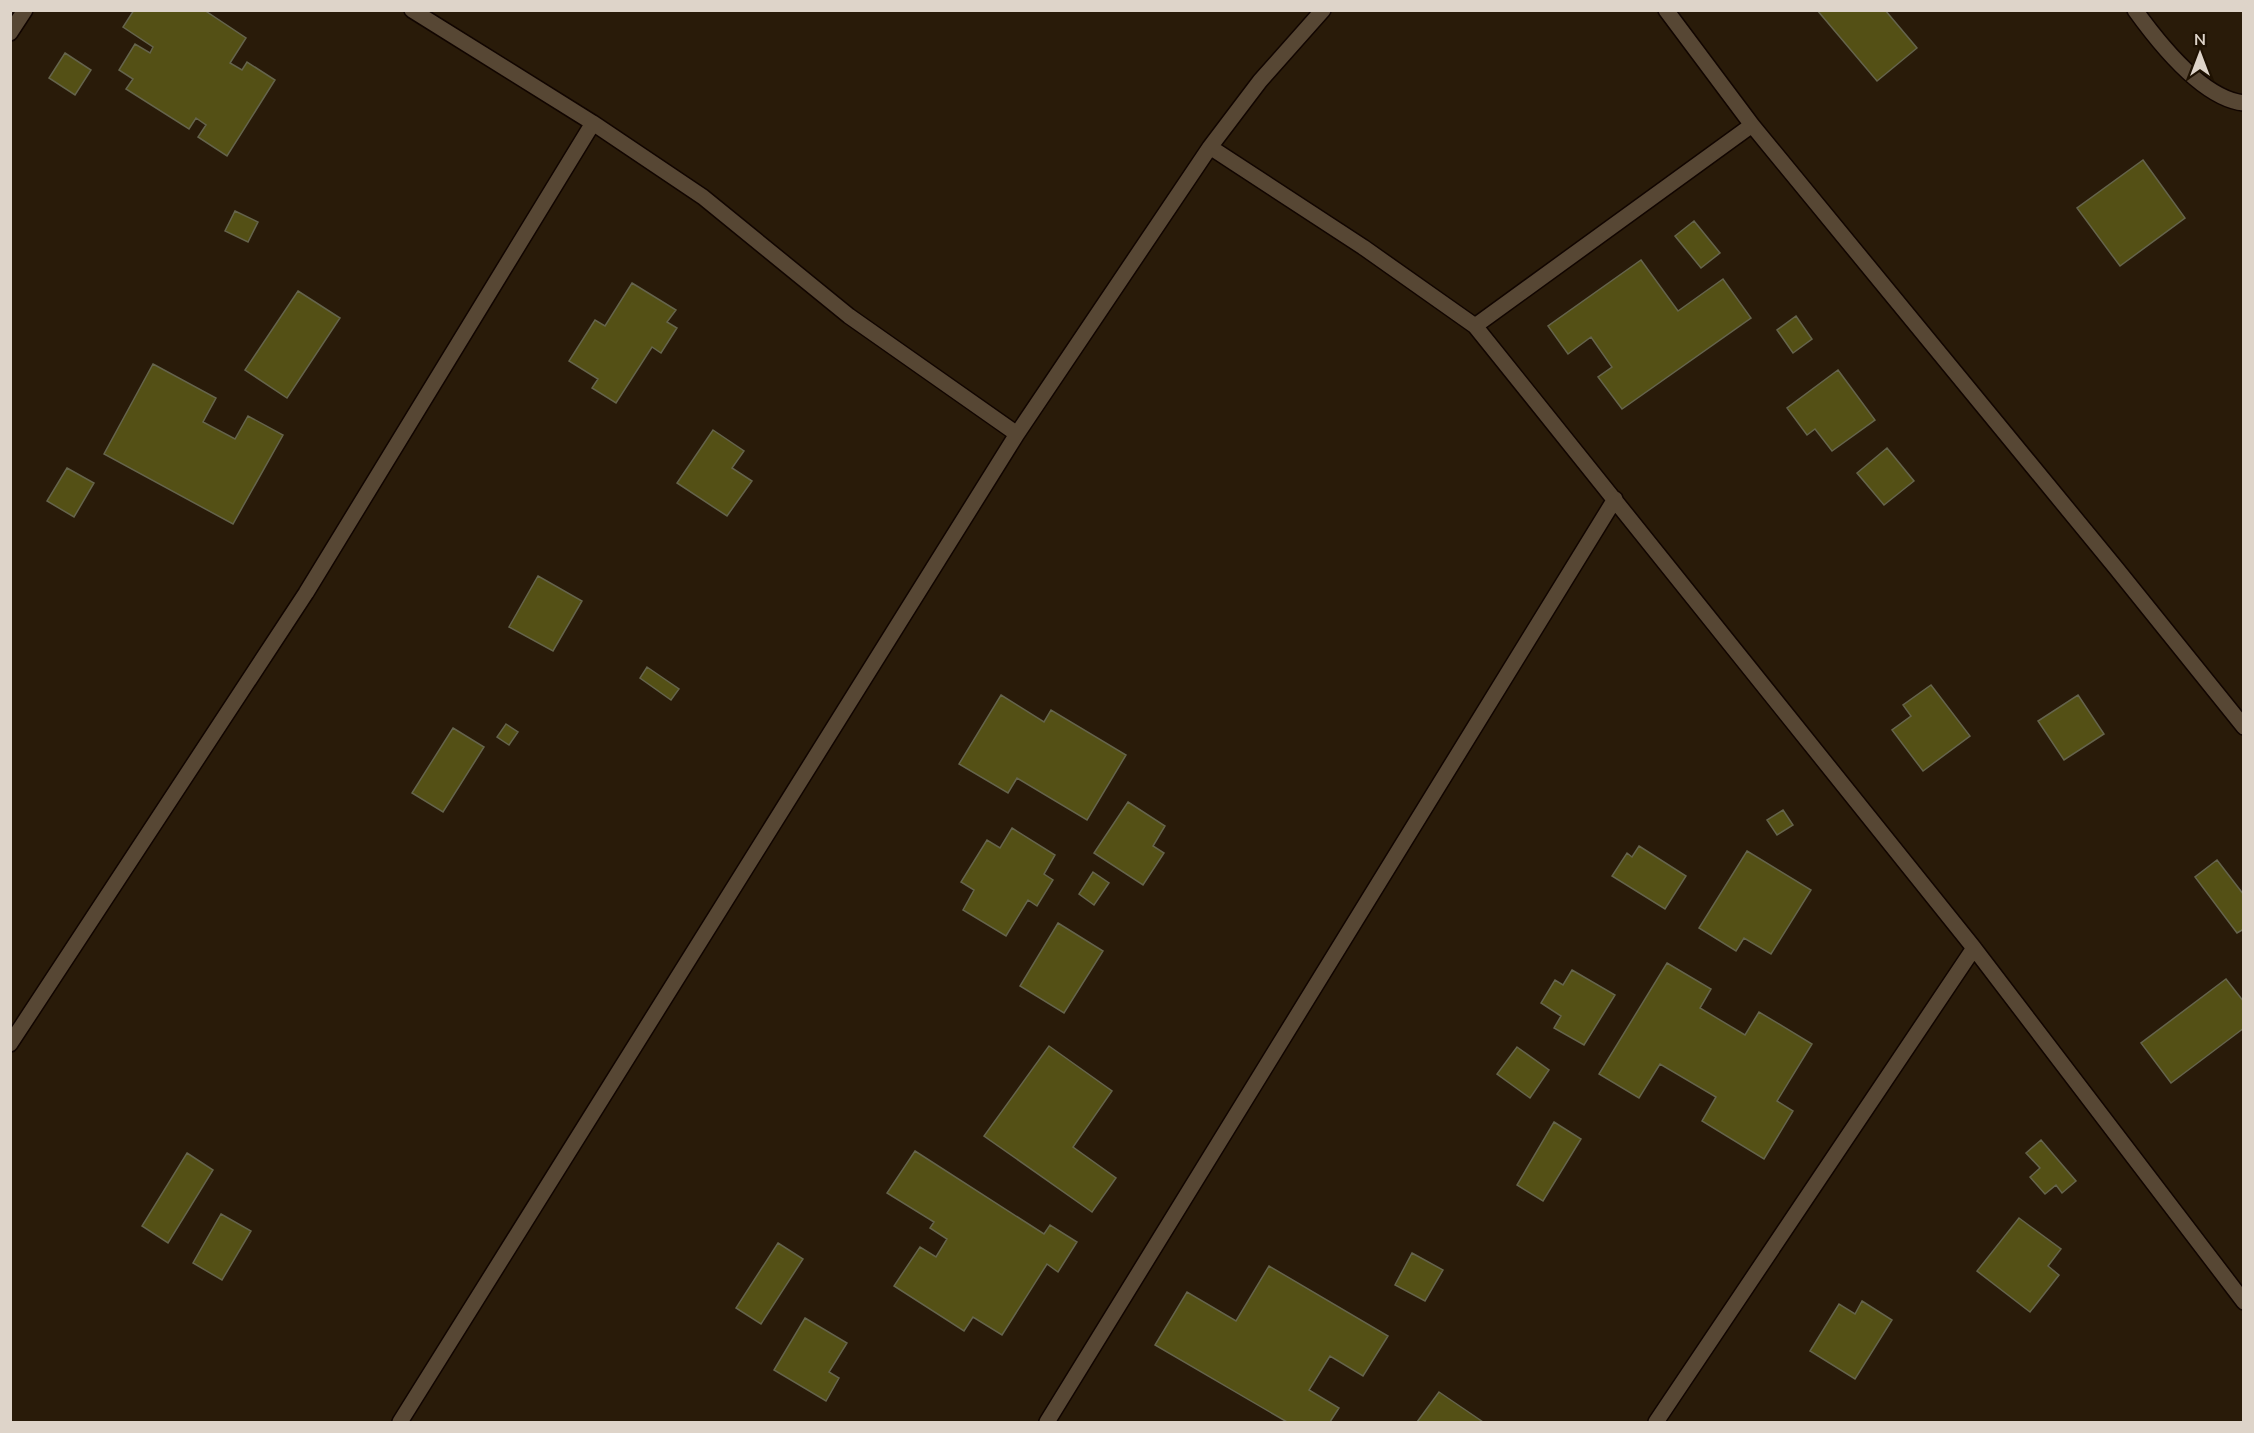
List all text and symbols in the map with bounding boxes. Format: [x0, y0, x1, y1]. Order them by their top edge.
north arrow [2170, 24, 2230, 84]
text: N [2194, 29, 2206, 51]

